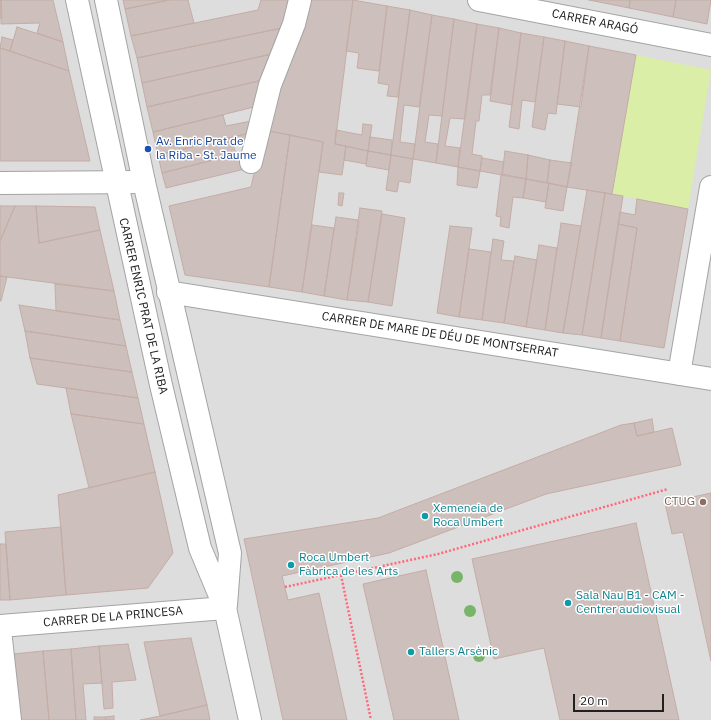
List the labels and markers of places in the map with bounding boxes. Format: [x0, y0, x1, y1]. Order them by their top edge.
place label: Av. Enric Prat de la Riba - St. Jaume [156, 135, 257, 163]
marker: Av. Enric Prat de la Riba - St. Jaume [143, 144, 153, 154]
place label: CTUG [664, 495, 695, 509]
marker: CTUG [698, 497, 708, 507]
place label: Xemeneia de Roca Umbert [433, 502, 503, 530]
marker: Xemeneia de Roca Umbert [420, 511, 430, 521]
place label: Roca Umbert Fàbrica de les Arts [299, 551, 398, 579]
marker: Roca Umbert Fàbrica de les Arts [286, 560, 296, 570]
place label: Sala Nau B1 - CAM - Centrer audiovisual [576, 589, 684, 617]
marker: Sala Nau B1 - CAM - Centrer audiovisual [563, 598, 573, 608]
place label: Tallers Arsènic [419, 645, 498, 659]
marker: Tallers Arsènic [406, 647, 416, 657]

